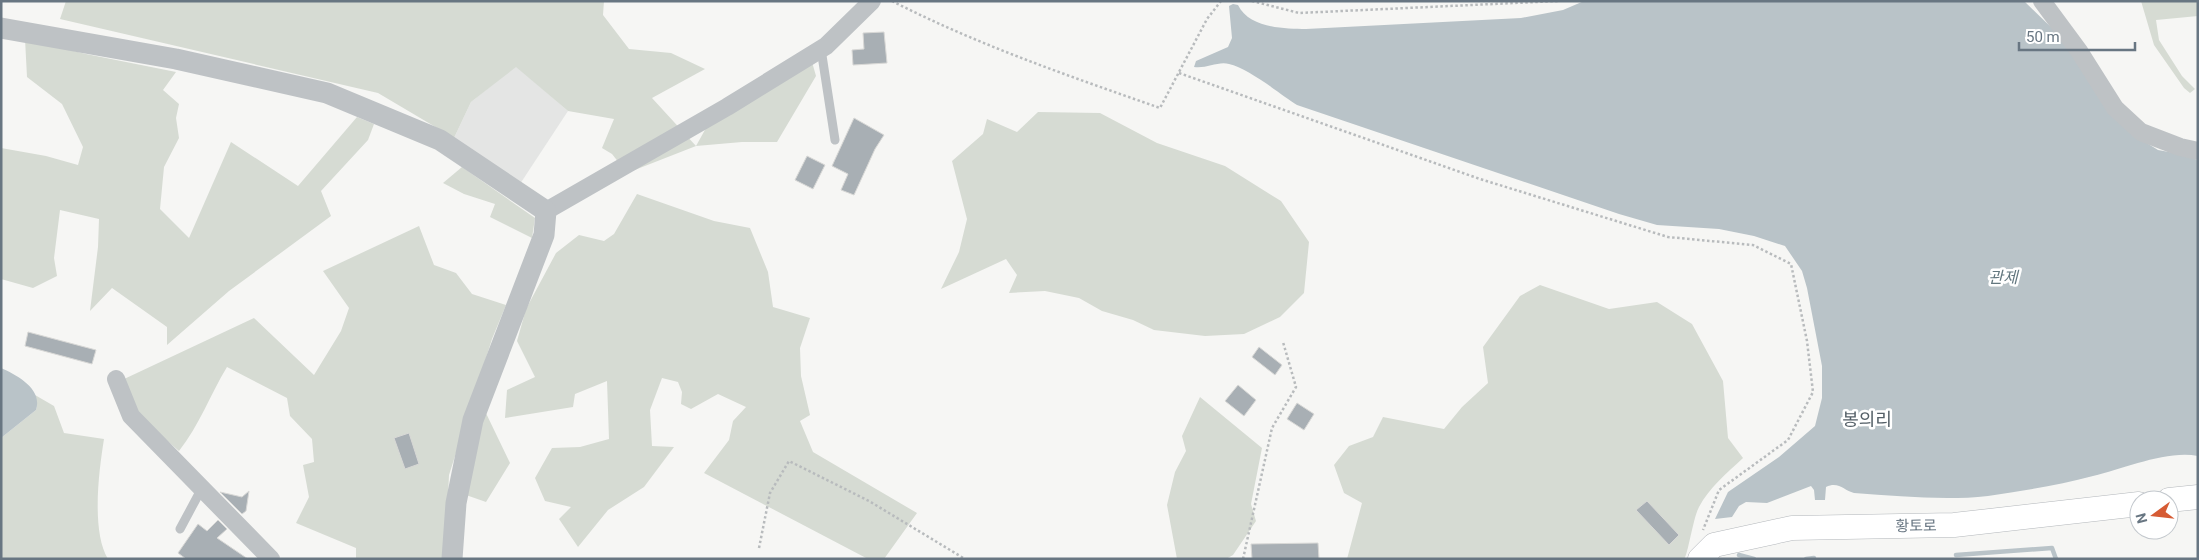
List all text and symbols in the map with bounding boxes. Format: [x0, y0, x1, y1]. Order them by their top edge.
scale bar [2019, 20, 2135, 52]
text: 50 m [2026, 28, 2060, 46]
water label: 관제 [1988, 268, 2020, 287]
district label: 봉의리 [1842, 409, 1892, 430]
north arrow [2129, 490, 2179, 540]
text: N [2132, 512, 2150, 525]
street label: 황토로 [1895, 517, 1937, 535]

